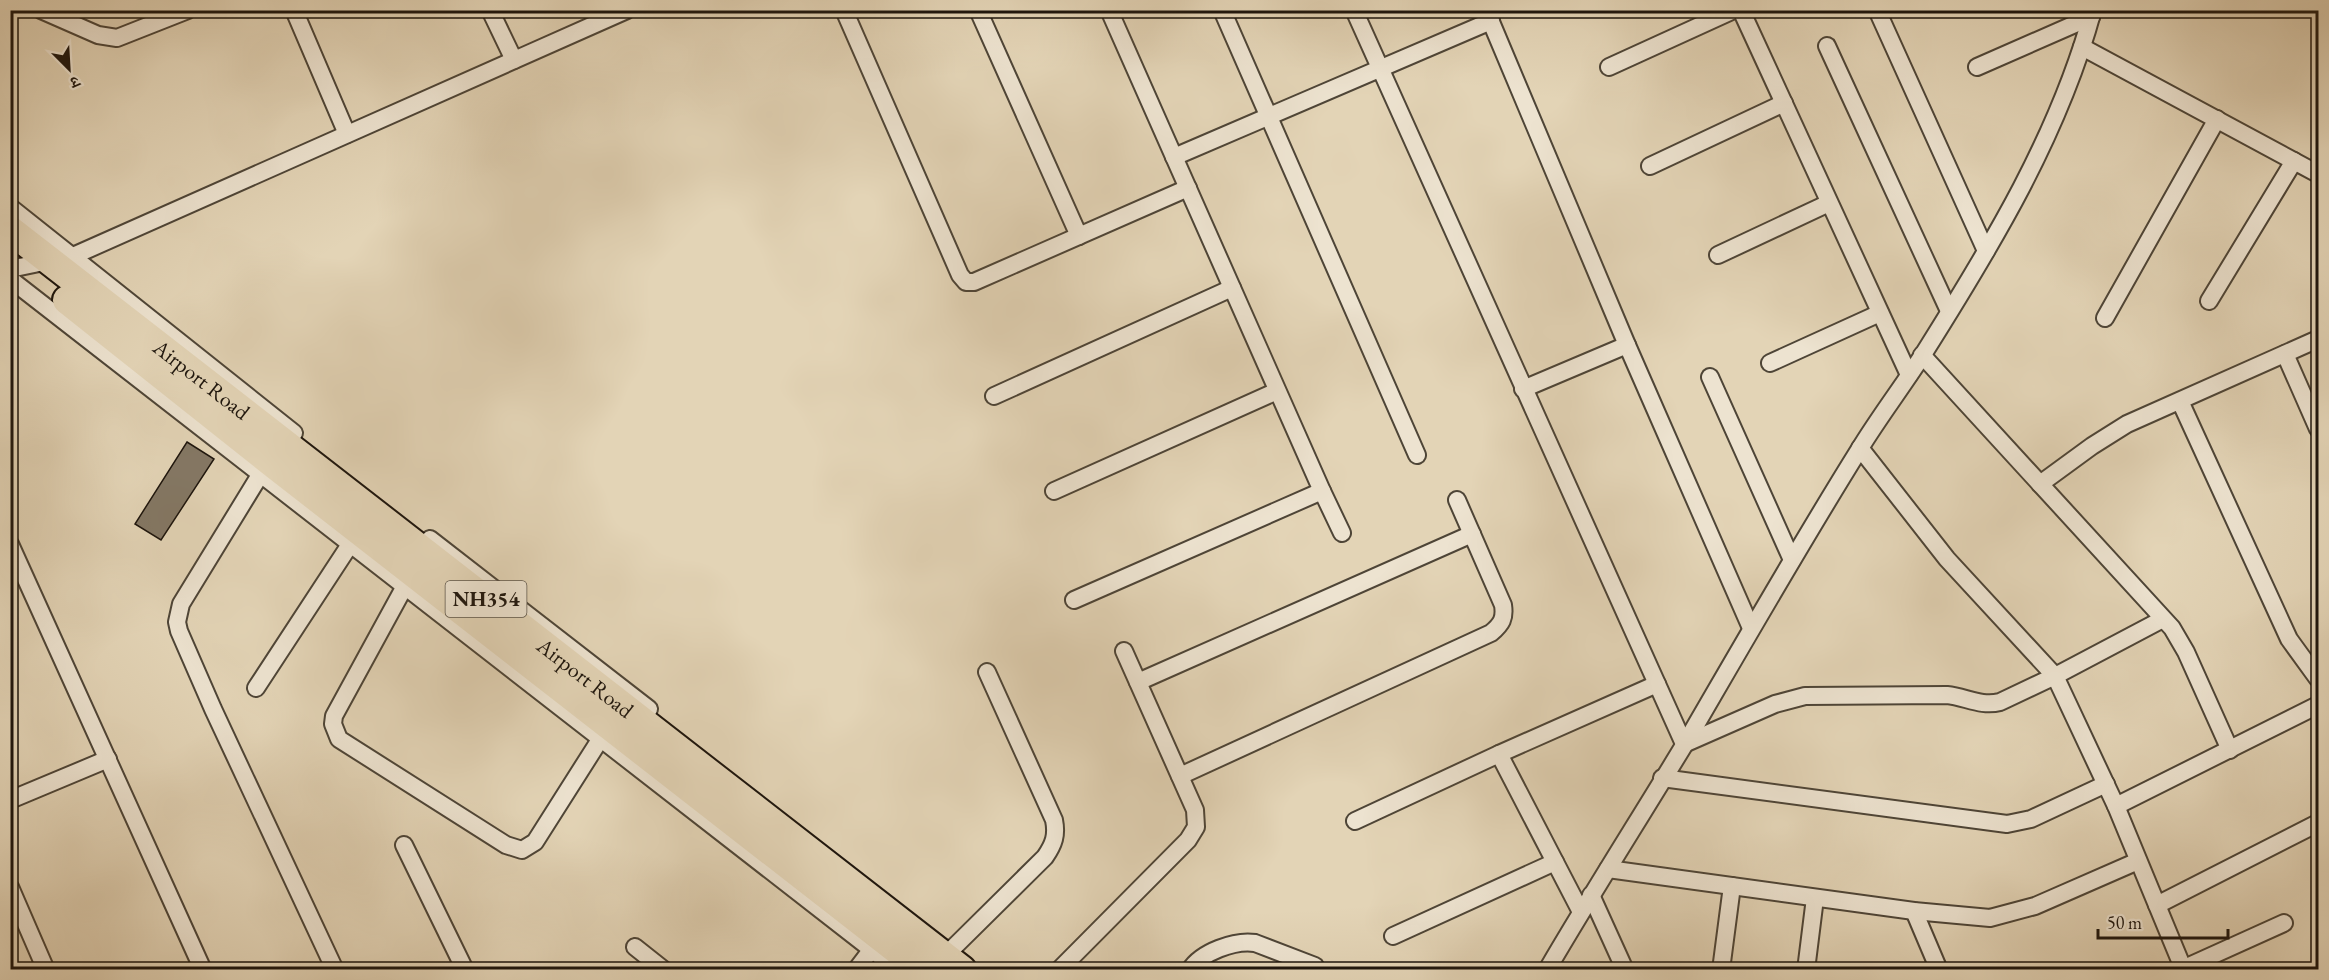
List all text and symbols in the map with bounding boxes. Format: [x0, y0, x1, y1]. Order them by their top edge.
north arrow [39, 39, 99, 99]
text: उ [65, 71, 84, 94]
street label: Airport Road [146, 332, 257, 427]
road number: NH354 [446, 581, 526, 617]
street label: Airport Road [530, 630, 640, 725]
scale bar [2098, 902, 2228, 940]
text: 50 m [2107, 911, 2142, 934]

